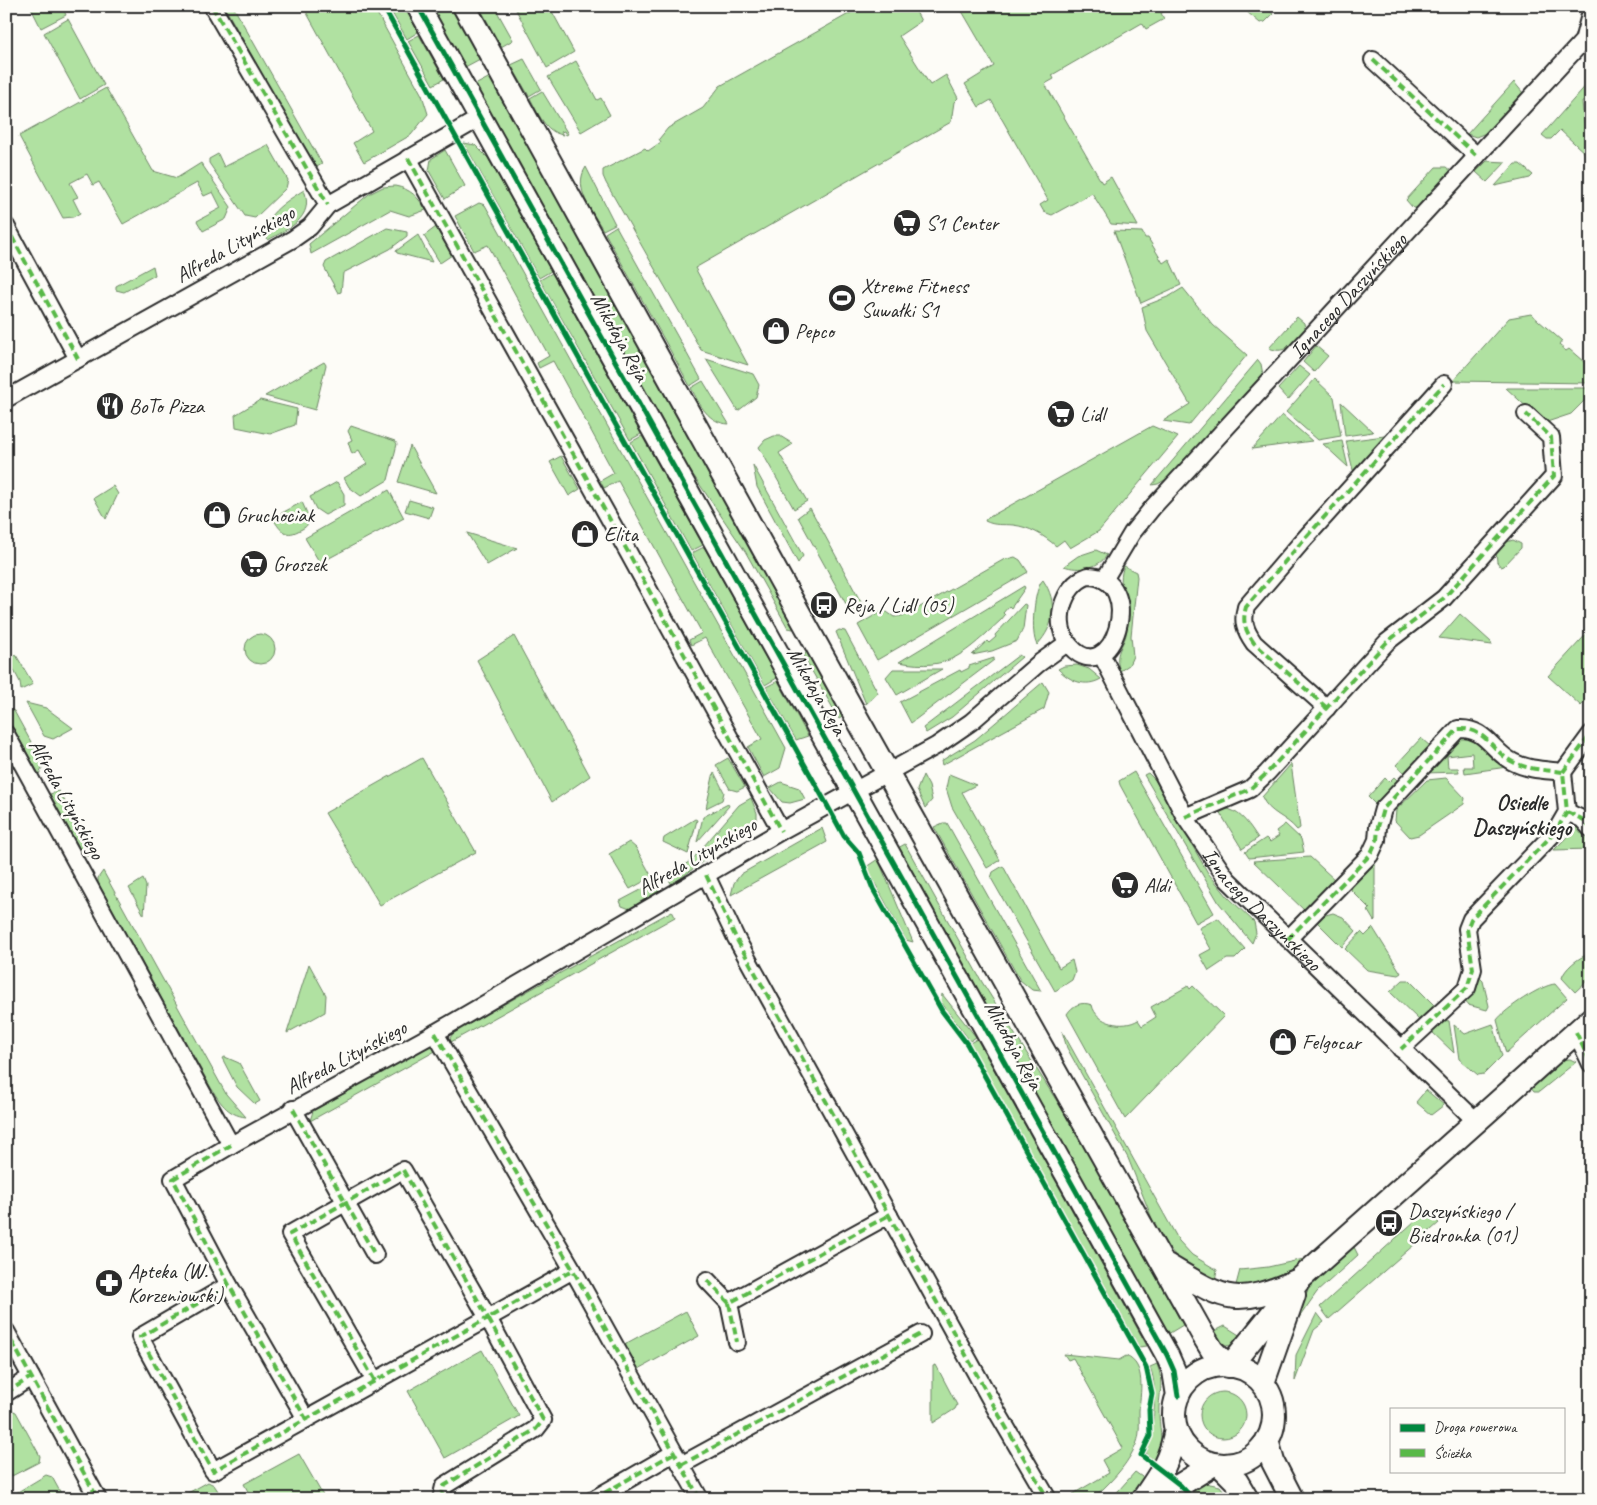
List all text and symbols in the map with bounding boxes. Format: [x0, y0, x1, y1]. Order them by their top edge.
street label: Alfreda Lityńskiego [171, 199, 301, 289]
supermarket icon: S1 Center [892, 208, 922, 238]
place label: S1 Center [926, 210, 1000, 236]
street label: Ignacego Daszyńskiego [1284, 226, 1414, 363]
place label: Xtreme Fitness Suwałki S1 [861, 273, 970, 323]
sports icon: Xtreme Fitness Suwałki S1 [827, 283, 857, 313]
street label: Mikołaja Reja [585, 288, 656, 387]
shop icon: Pepco [761, 316, 791, 346]
place label: Pepco [795, 318, 836, 344]
restaurant icon: BoTo Pizza [95, 391, 125, 421]
place label: BoTo Pizza [129, 393, 206, 419]
supermarket icon: Lidl [1046, 399, 1076, 429]
place label: Lidl [1080, 401, 1108, 427]
shop icon: Gruchociak [202, 500, 232, 530]
place label: Gruchociak [236, 502, 315, 528]
shop icon: Elita [570, 519, 600, 549]
place label: Elita [604, 521, 640, 547]
supermarket icon: Groszek [239, 549, 269, 579]
place label: Groszek [273, 551, 329, 577]
bus stop icon: Reja / Lidl (05) [809, 590, 839, 620]
place label: Reja / Lidl (05) [843, 592, 954, 618]
street label: Mikołaja Reja [781, 642, 854, 741]
street label: Alfreda Lityńskiego [23, 734, 111, 865]
district label: Osiedle Daszyńskiego [1473, 789, 1573, 842]
street label: Alfreda Lityńskiego [633, 811, 763, 901]
street label: Ignacego Daszyńskiego [1197, 843, 1328, 977]
supermarket icon: Aldi [1110, 870, 1140, 900]
place label: Aldi [1144, 872, 1173, 898]
street label: Mikołaja Reja [979, 996, 1050, 1095]
street label: Alfreda Lityńskiego [281, 1014, 412, 1100]
shop icon: Felgocar [1268, 1027, 1298, 1057]
place label: Felgocar [1302, 1029, 1363, 1055]
place label: Daszyńskiego / Biedronka (01) [1408, 1198, 1518, 1248]
bus stop icon: Daszyńskiego / Biedronka (01) [1374, 1208, 1404, 1238]
place label: Apteka (W. Korzeniowski) [128, 1258, 224, 1308]
pharmacy icon: Apteka (W. Korzeniowski) [94, 1268, 124, 1298]
legend [1390, 1408, 1564, 1472]
text: Droga rowerowa [1434, 1418, 1518, 1437]
text: Ścieżka [1434, 1444, 1472, 1463]

